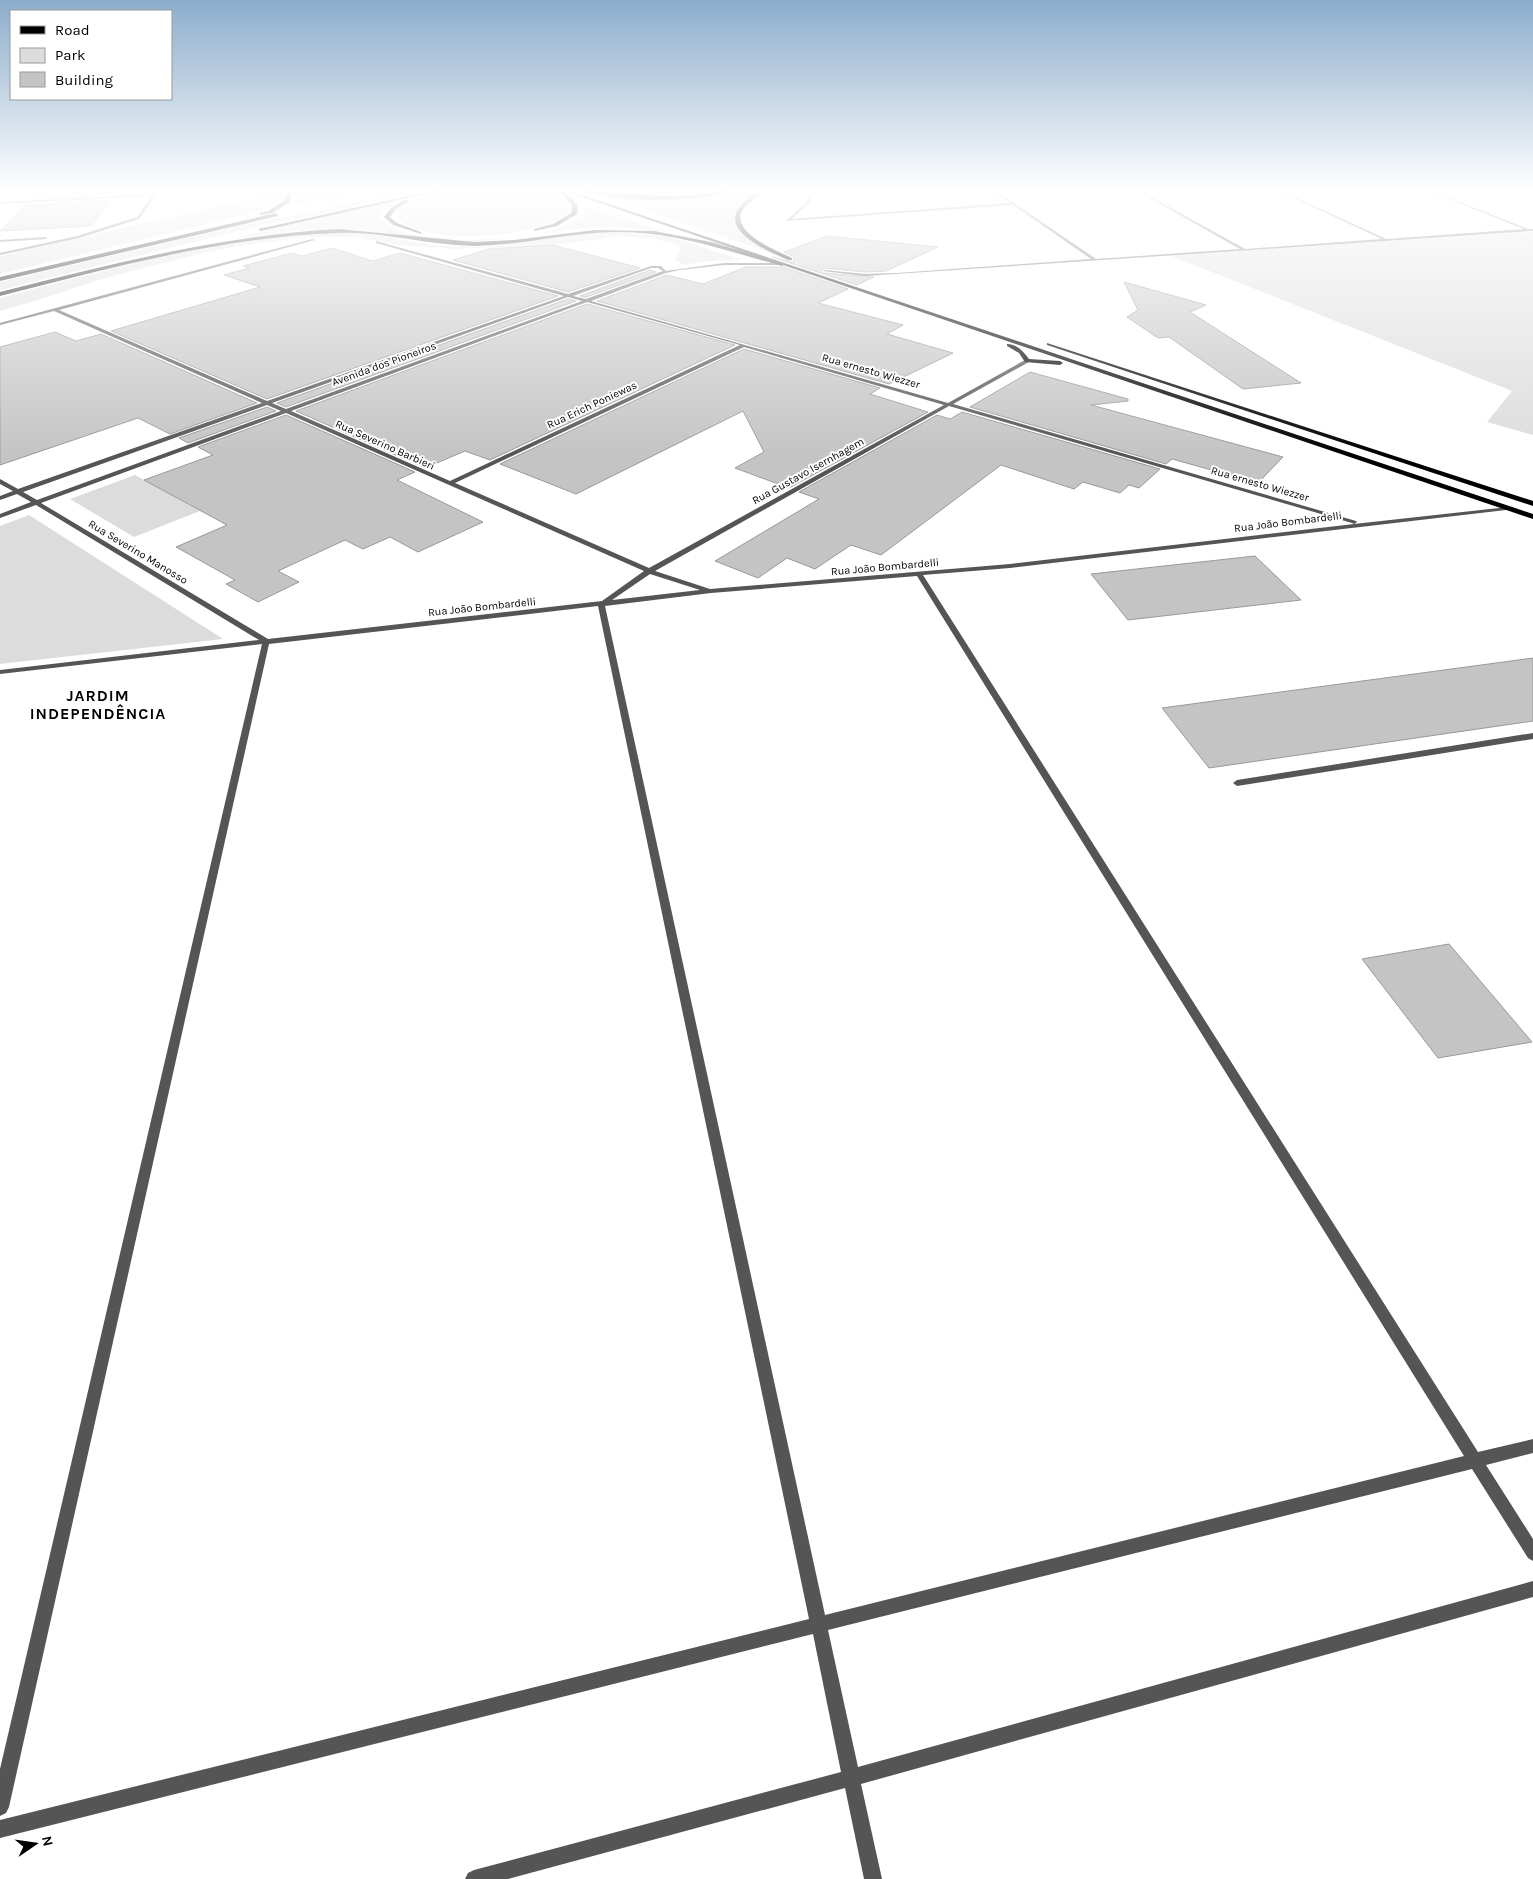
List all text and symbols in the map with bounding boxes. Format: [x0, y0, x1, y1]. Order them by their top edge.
legend [10, 10, 172, 100]
text: Road [55, 21, 90, 39]
text: Park [55, 46, 85, 64]
text: Building [55, 71, 113, 89]
street label: Avenida dos Pioneiros [330, 339, 438, 389]
street label: Rua ernesto Wiezzer [820, 351, 922, 391]
street label: Rua Erich Poniewas [545, 378, 639, 432]
street label: Rua Severino Barbieri [333, 417, 437, 473]
street label: Rua Gustavo Isernhagem [750, 435, 866, 507]
street label: Rua ernesto Wiezzer [1209, 464, 1311, 504]
street label: Rua João Bombardelli [1233, 509, 1343, 535]
street label: Rua Severino Manosso [86, 517, 190, 587]
street label: Rua João Bombardelli [830, 556, 940, 578]
street label: Rua João Bombardelli [427, 595, 537, 619]
district label: JARDIM INDEPENDÊNCIA [30, 686, 166, 723]
north arrow [10, 1819, 60, 1869]
text: N [38, 1834, 57, 1848]

